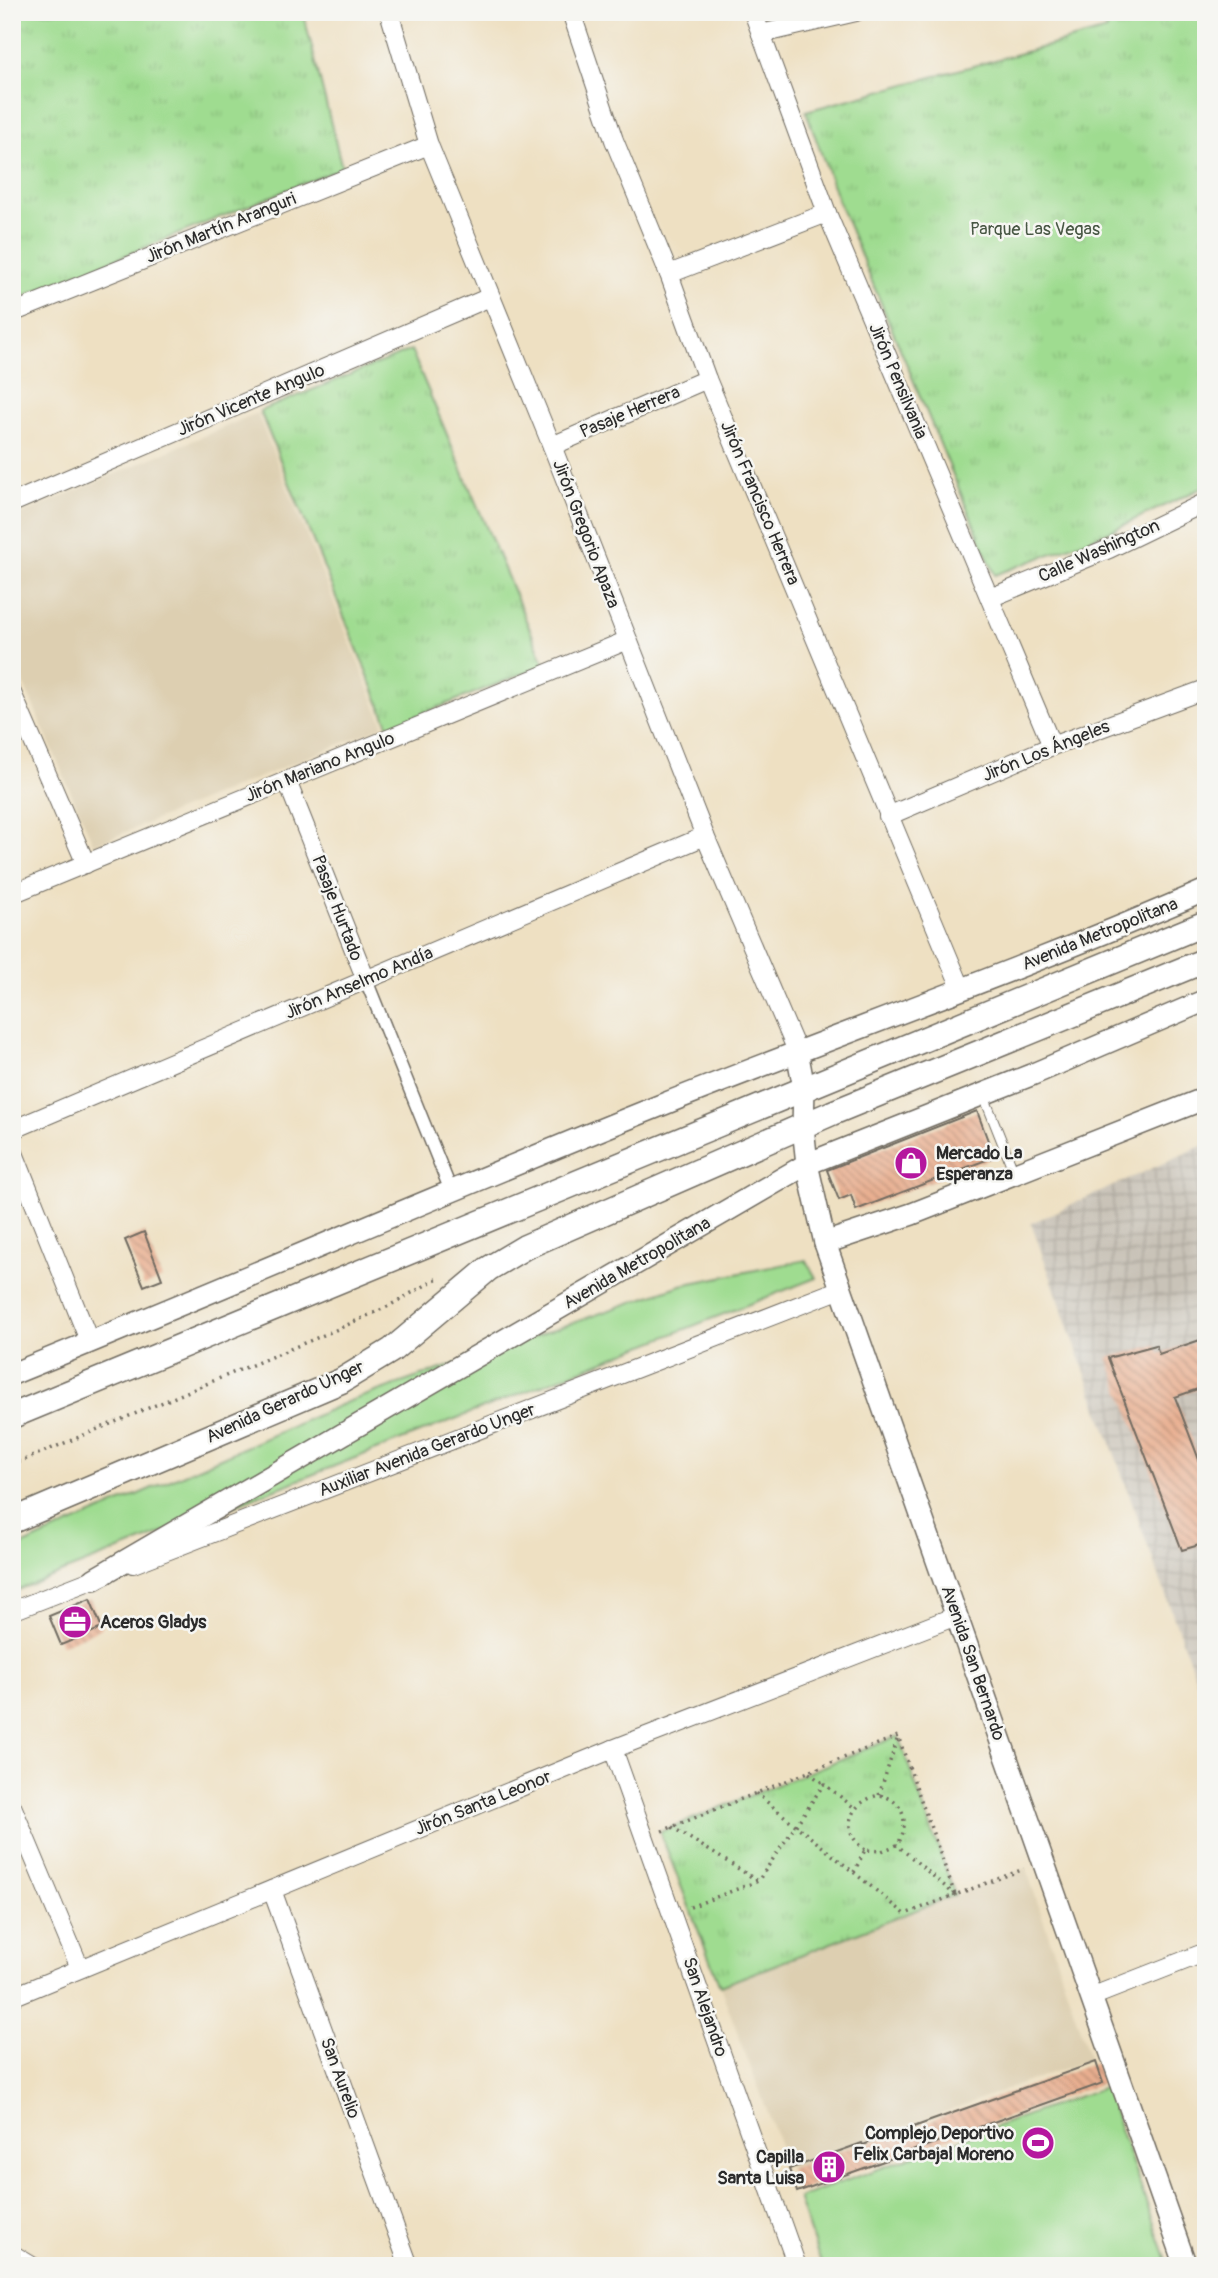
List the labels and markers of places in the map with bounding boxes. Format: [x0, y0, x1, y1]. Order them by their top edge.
place label: Mercado La Esperanza [936, 1142, 1023, 1186]
shop icon: Mercado La Esperanza [892, 1144, 930, 1182]
office icon: Aceros Gladys [56, 1603, 94, 1641]
place label: Aceros Gladys [100, 1611, 207, 1634]
place label: Complejo Deportivo Felix Carbajal Moreno [853, 2122, 1014, 2166]
sports icon: Complejo Deportivo Felix Carbajal Moreno [1019, 2124, 1057, 2162]
place label: Capilla Santa Luisa [717, 2146, 805, 2190]
building icon: Capilla Santa Luisa [810, 2148, 848, 2186]

